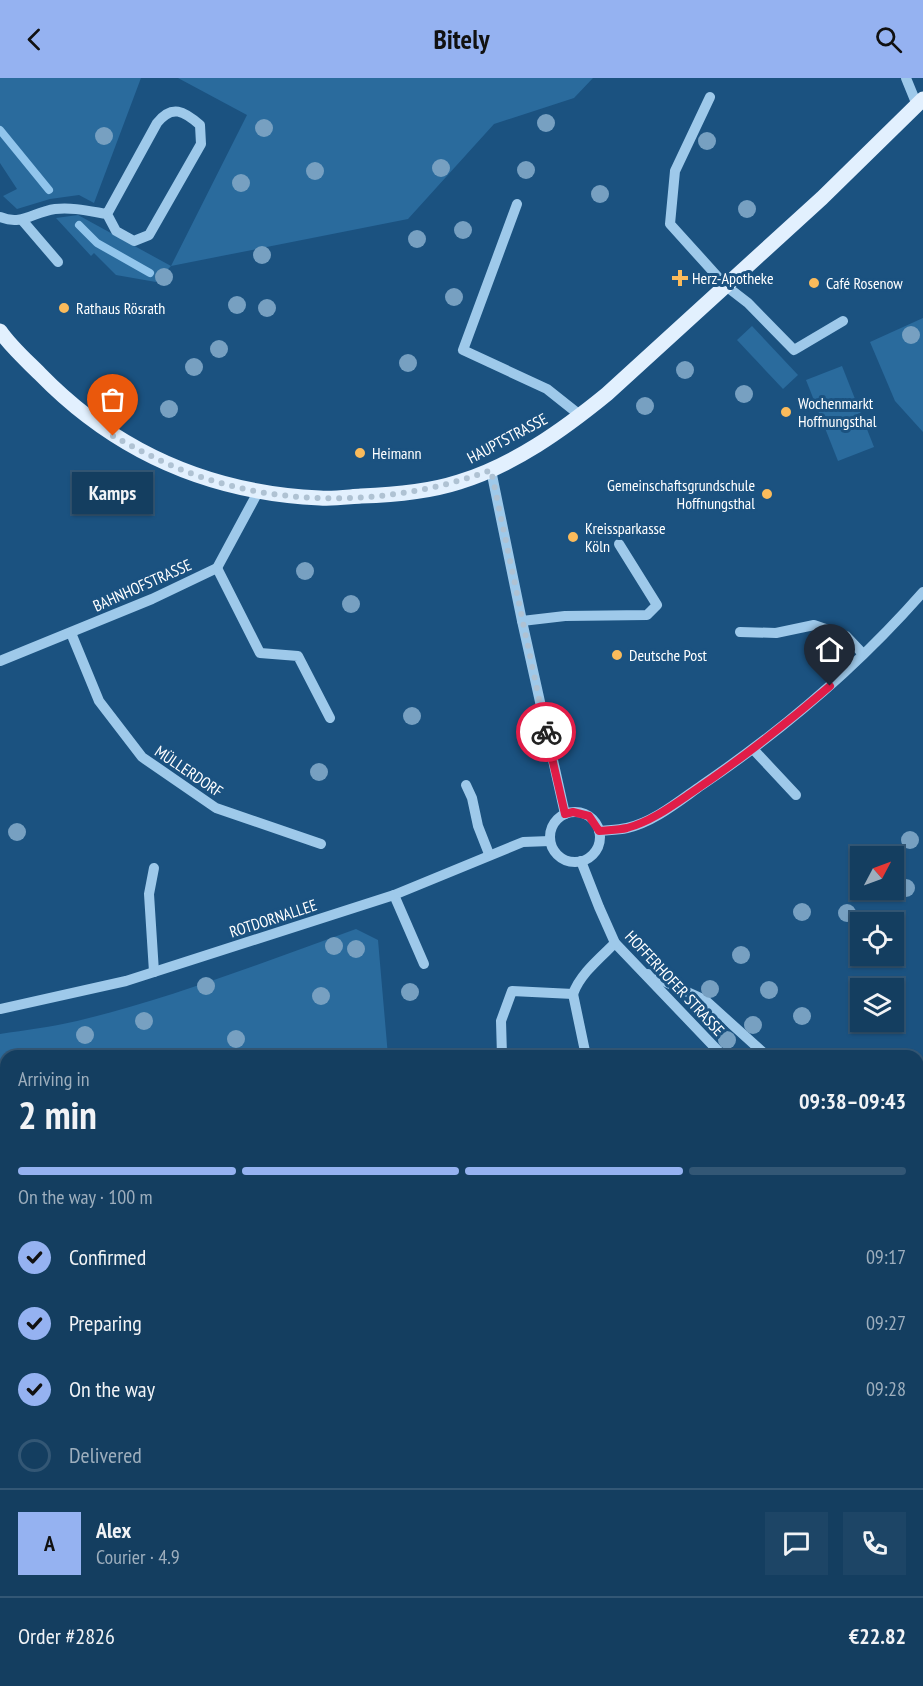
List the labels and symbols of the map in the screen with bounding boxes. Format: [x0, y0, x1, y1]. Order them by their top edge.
place label: Herz-Apotheke [692, 268, 774, 288]
marker: Herz-Apotheke [673, 271, 687, 285]
place label: Café Rosenow [826, 273, 903, 293]
marker: Café Rosenow [807, 276, 821, 290]
place label: Rathaus Rösrath [76, 298, 165, 318]
marker: Rathaus Rösrath [57, 301, 71, 315]
pin [87, 374, 138, 436]
place label: Wochenmarkt Hoffnungsthal [798, 393, 877, 431]
marker: Wochenmarkt Hoffnungsthal [779, 405, 793, 419]
street label: HAUPTSTRASSE [463, 408, 551, 468]
place label: Heimann [372, 443, 422, 463]
marker: Heimann [353, 446, 367, 460]
callout: Kamps [72, 472, 154, 514]
place label: Gemeinschaftsgrundschule Hoffnungsthal [607, 475, 755, 513]
marker: Gemeinschaftsgrundschule Hoffnungsthal [760, 487, 774, 501]
place label: Kreissparkasse Köln [585, 518, 666, 556]
marker: Kreissparkasse Köln [566, 530, 580, 544]
street label: BAHNHOFSTRASSE [90, 554, 194, 616]
pin [804, 624, 855, 686]
place label: Deutsche Post [629, 645, 708, 665]
marker: Deutsche Post [610, 648, 624, 662]
courier [516, 702, 576, 762]
street label: MÜLLERDORF [151, 741, 227, 801]
north arrow [850, 846, 904, 900]
street label: ROTDORNALLEE [227, 894, 319, 942]
street label: HOFFERHOFER STRASSE [621, 926, 729, 1040]

